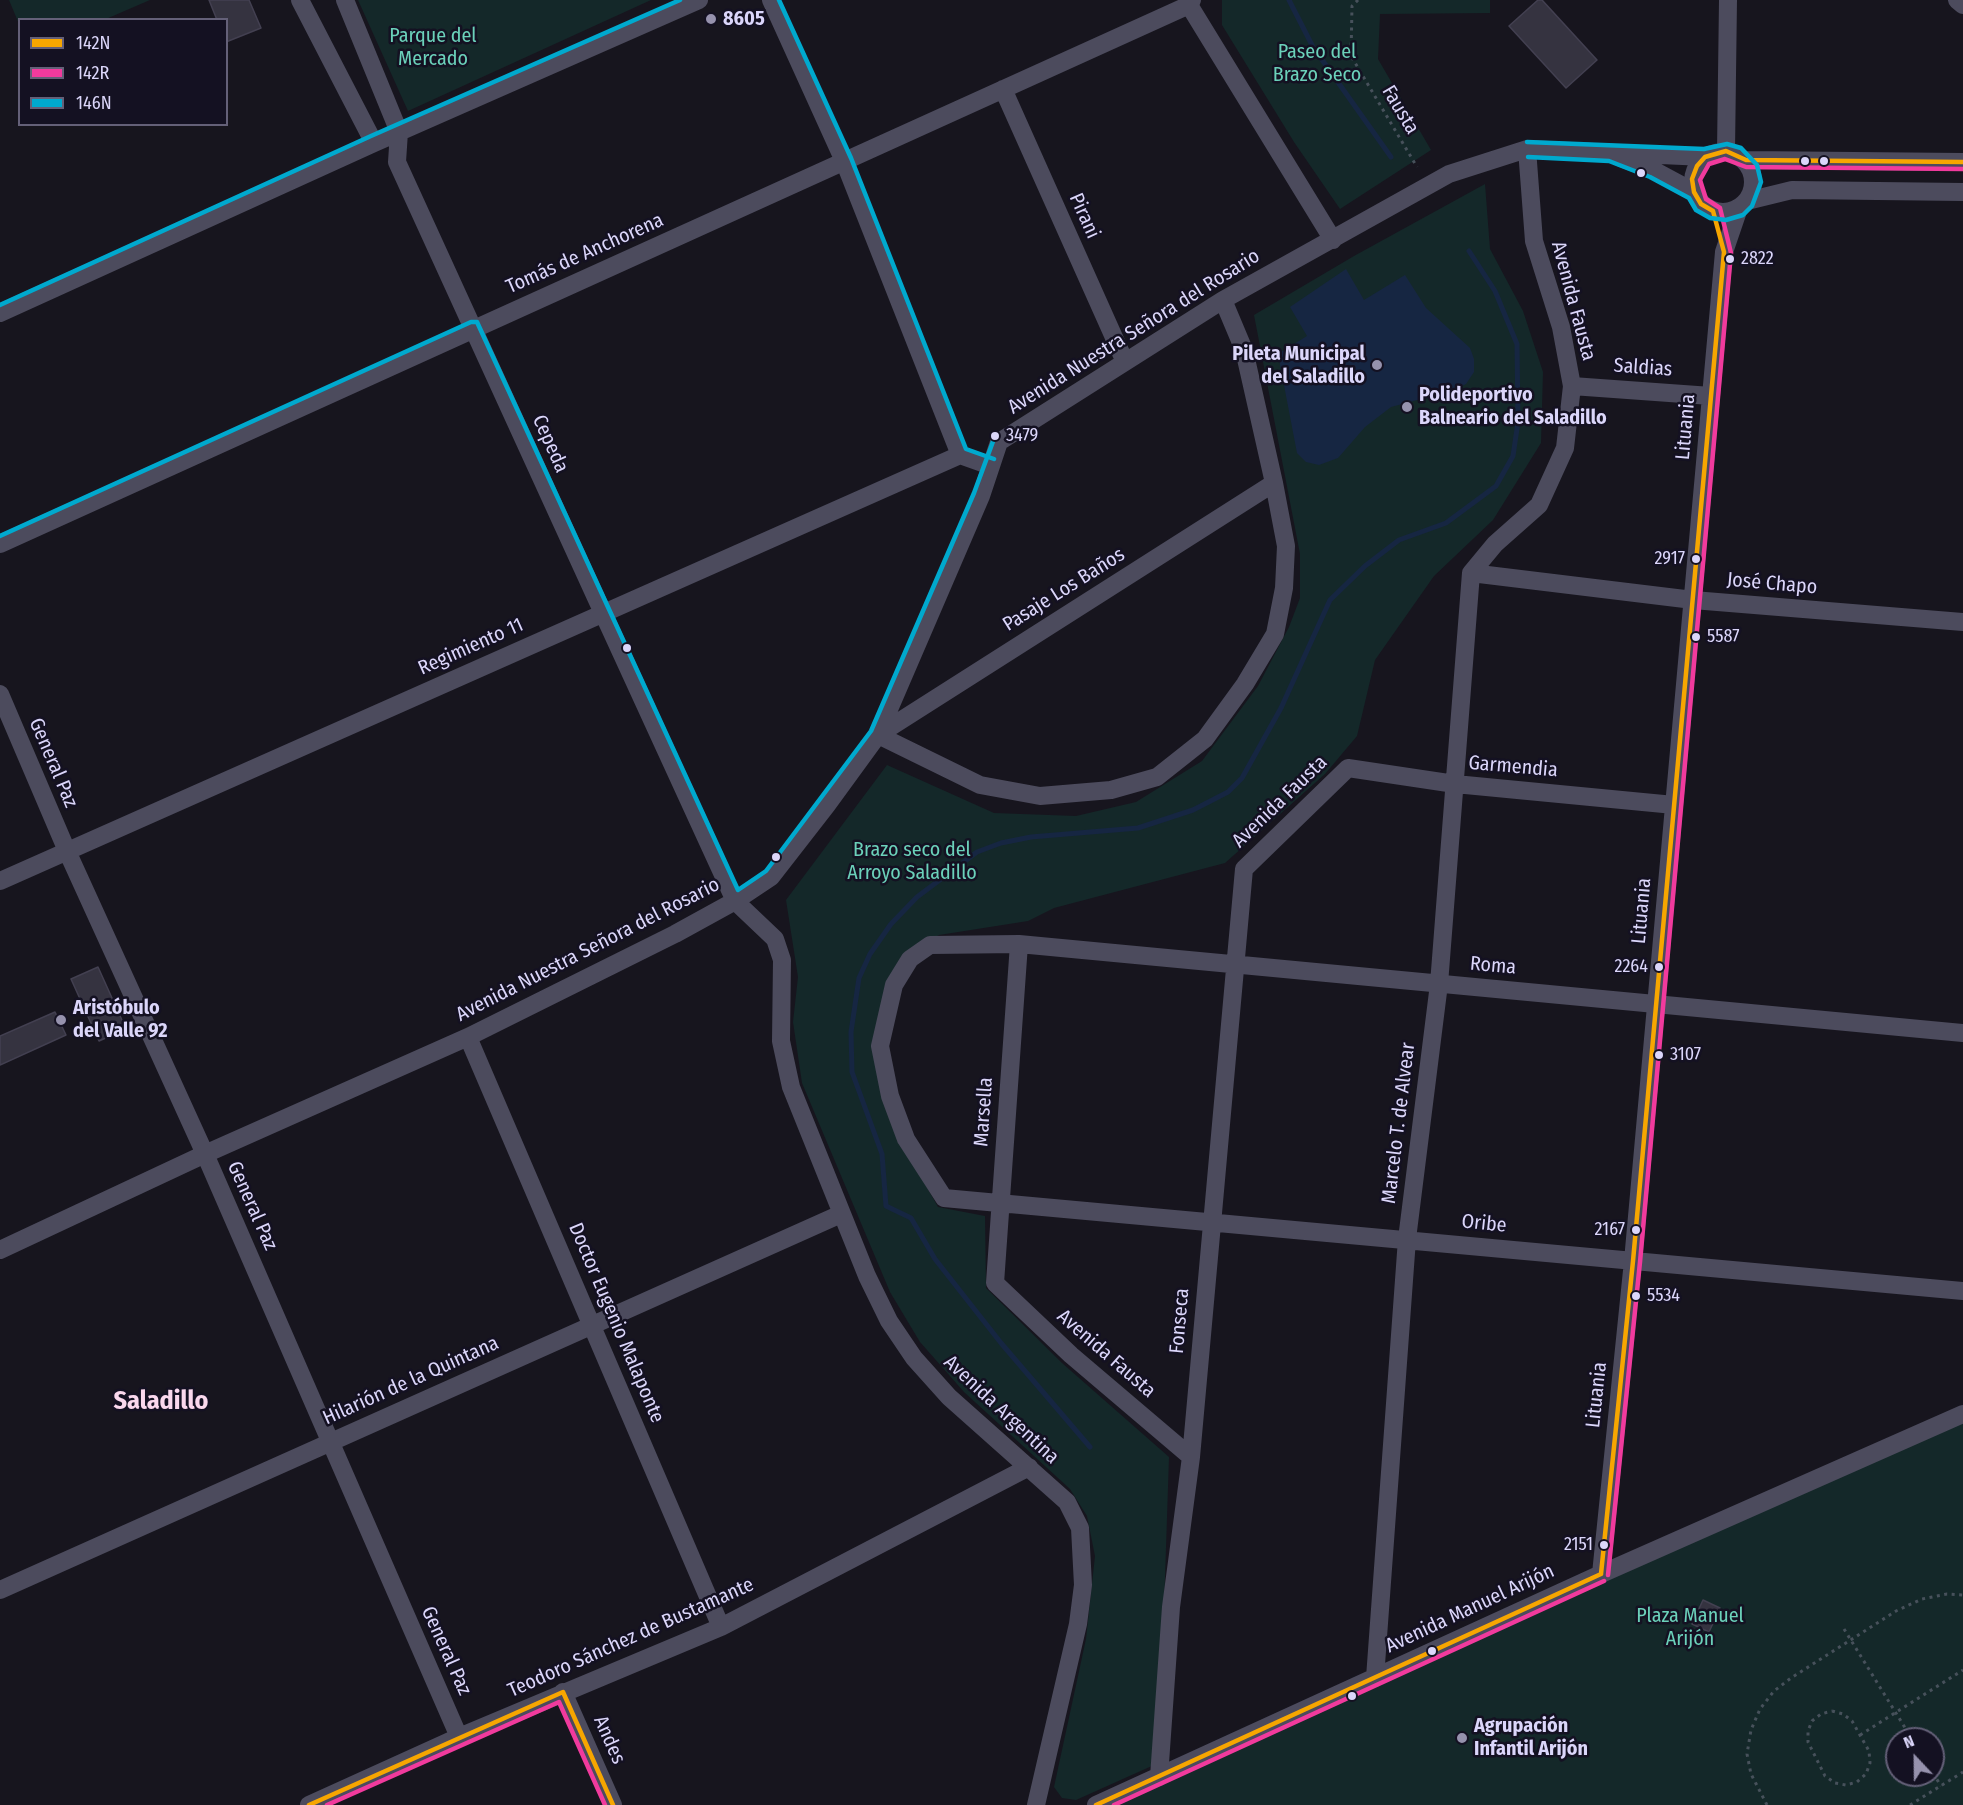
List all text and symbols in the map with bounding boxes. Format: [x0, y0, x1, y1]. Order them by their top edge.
place label: 8605 [723, 7, 765, 31]
marker: 8605 [704, 12, 718, 26]
legend [18, 18, 228, 126]
park label: Parque del Mercado [389, 24, 477, 71]
text: 142N [76, 32, 110, 54]
park label: Paseo del Brazo Seco [1273, 40, 1361, 87]
text: 142R [76, 62, 109, 84]
street label: Fausta [1376, 81, 1424, 139]
text: 146N [76, 92, 112, 114]
unlabelled marker [1799, 155, 1811, 167]
unlabelled marker [1818, 155, 1830, 167]
unlabelled marker [1635, 167, 1647, 179]
street label: Pirani [1063, 190, 1105, 242]
street label: Tomás de Anchorena [503, 209, 667, 299]
street label: Avenida Fausta [1546, 239, 1600, 363]
street label: Avenida Nuestra Señora del Rosario [1004, 244, 1264, 420]
place label: 2822 [1741, 248, 1774, 270]
marker: 2822 [1724, 253, 1736, 265]
place label: Pileta Municipal del Saladillo [1232, 342, 1365, 389]
street label: Saldias [1613, 354, 1673, 382]
marker: Pileta Municipal del Saladillo [1370, 358, 1384, 372]
place label: Polideportivo Balneario del Saladillo [1419, 383, 1607, 430]
street label: Lituania [1671, 393, 1701, 461]
marker: Polideportivo Balneario del Saladillo [1400, 400, 1414, 414]
street label: Cepeda [527, 411, 573, 477]
place label: 3479 [1006, 425, 1038, 447]
marker: 3479 [989, 430, 1001, 442]
street label: Pasaje Los Baños [999, 543, 1129, 637]
place label: 2917 [1654, 548, 1685, 570]
marker: 2917 [1690, 553, 1702, 565]
street label: José Chapo [1726, 568, 1818, 600]
street label: Regimiento 11 [415, 613, 527, 681]
place label: 5587 [1707, 626, 1739, 648]
marker: 5587 [1690, 631, 1702, 643]
unlabelled marker [621, 642, 633, 654]
street label: General Paz [23, 715, 83, 811]
street label: Avenida Fausta [1228, 751, 1332, 853]
street label: Garmendia [1467, 751, 1559, 783]
park label: Brazo seco del Arroyo Saladillo [847, 838, 977, 885]
unlabelled marker [770, 851, 782, 863]
street label: Avenida Nuestra Señora del Rosario [452, 873, 724, 1027]
street label: Lituania [1627, 877, 1657, 945]
street label: Roma [1469, 952, 1517, 980]
place label: 2264 [1614, 956, 1648, 978]
marker: 2264 [1653, 961, 1665, 973]
place label: Aristóbulo del Valle 92 [73, 996, 168, 1043]
marker: Aristóbulo del Valle 92 [54, 1013, 68, 1027]
street label: Marcelo T. de Alvear [1377, 1041, 1421, 1205]
place label: 3107 [1670, 1044, 1701, 1066]
marker: 3107 [1653, 1049, 1665, 1061]
street label: Marsella [970, 1077, 998, 1147]
street label: General Paz [222, 1158, 282, 1254]
street label: Oribe [1460, 1210, 1508, 1238]
street label: Doctor Eugenio Malaponte [563, 1219, 669, 1427]
place label: 2167 [1595, 1219, 1625, 1241]
marker: 2167 [1630, 1224, 1642, 1236]
place label: 5534 [1647, 1285, 1680, 1307]
street label: Fonseca [1165, 1287, 1195, 1355]
marker: 5534 [1630, 1290, 1642, 1302]
street label: Avenida Fausta [1052, 1305, 1160, 1403]
street label: Hilarión de la Quintana [319, 1331, 503, 1431]
street label: Avenida Argentina [938, 1351, 1064, 1469]
street label: Lituania [1582, 1361, 1612, 1429]
district label: Saladillo [114, 1386, 208, 1418]
place label: 2151 [1564, 1534, 1593, 1556]
marker: 2151 [1598, 1539, 1610, 1551]
street label: Avenida Manuel Arijón [1382, 1559, 1558, 1659]
street label: Teodoro Sánchez de Bustamante [504, 1573, 758, 1703]
street label: General Paz [416, 1603, 476, 1699]
park label: Plaza Manuel Arijón [1636, 1604, 1744, 1651]
unlabelled marker [1426, 1645, 1438, 1657]
unlabelled marker [1346, 1690, 1358, 1702]
street label: Andes [588, 1712, 630, 1768]
place label: Agrupación Infantil Arijón [1474, 1714, 1588, 1761]
north arrow [1885, 1727, 1945, 1787]
marker: Agrupación Infantil Arijón [1455, 1731, 1469, 1745]
text: N [1901, 1731, 1917, 1752]

